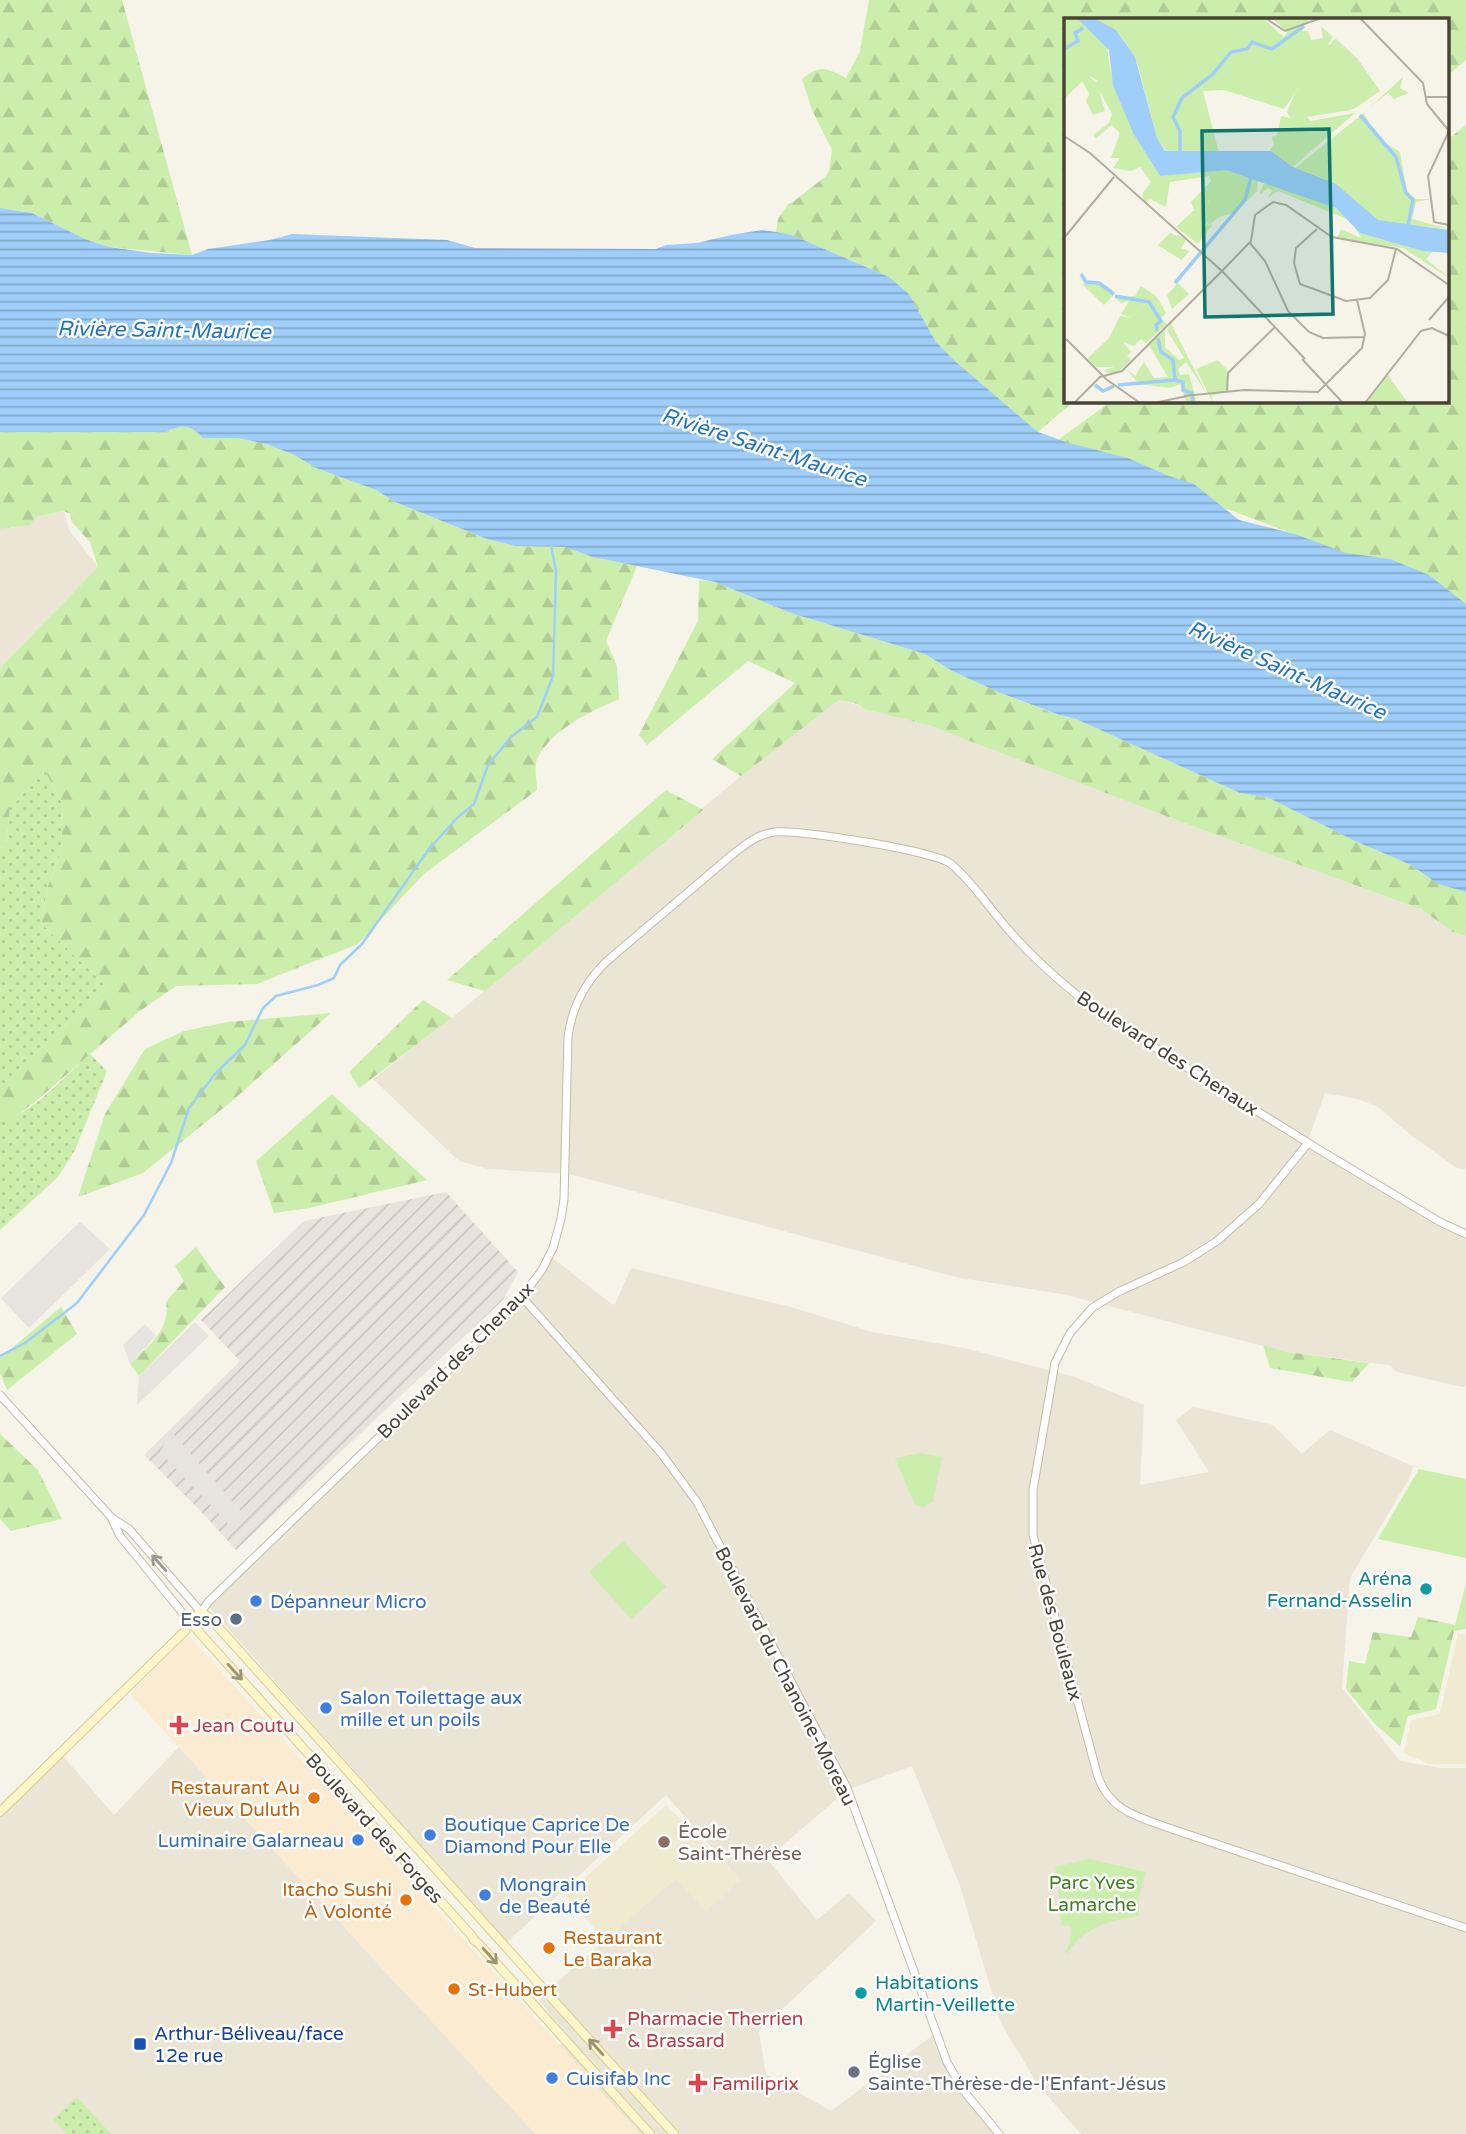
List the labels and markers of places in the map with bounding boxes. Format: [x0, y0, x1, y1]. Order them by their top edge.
place label: Aréna Fernand-Asselin [1267, 1568, 1412, 1612]
marker: Aréna Fernand-Asselin [1418, 1581, 1434, 1597]
place label: Dépanneur Micro [270, 1591, 427, 1613]
marker: Dépanneur Micro [248, 1593, 264, 1609]
place label: Esso [180, 1609, 222, 1631]
marker: Esso [228, 1611, 244, 1627]
place label: Salon Toilettage aux mille et un poils [340, 1687, 522, 1731]
marker: Salon Toilettage aux mille et un poils [318, 1700, 334, 1716]
place label: Jean Coutu [193, 1715, 295, 1737]
marker: Jean Coutu [171, 1717, 187, 1733]
place label: Restaurant Au Vieux Duluth [170, 1777, 300, 1821]
marker: Restaurant Au Vieux Duluth [306, 1790, 322, 1806]
place label: Boutique Caprice De Diamond Pour Elle [444, 1814, 630, 1858]
place label: École Saint-Thérèse [678, 1821, 802, 1865]
marker: Boutique Caprice De Diamond Pour Elle [422, 1827, 438, 1843]
place label: Luminaire Galarneau [157, 1830, 344, 1852]
marker: Luminaire Galarneau [350, 1832, 366, 1848]
marker: École Saint-Thérèse [656, 1834, 672, 1850]
place label: Mongrain de Beauté [499, 1874, 591, 1918]
place label: Itacho Sushi À Volonté [282, 1879, 392, 1923]
marker: Mongrain de Beauté [477, 1887, 493, 1903]
marker: Itacho Sushi À Volonté [398, 1892, 414, 1908]
place label: Restaurant Le Baraka [563, 1927, 662, 1971]
marker: Restaurant Le Baraka [541, 1940, 557, 1956]
place label: Habitations Martin-Veillette [875, 1972, 1015, 2016]
place label: St-Hubert [468, 1979, 557, 2001]
marker: St-Hubert [446, 1981, 462, 1997]
marker: Habitations Martin-Veillette [853, 1985, 869, 2001]
place label: Pharmacie Therrien & Brassard [627, 2008, 803, 2052]
marker: Pharmacie Therrien & Brassard [605, 2021, 621, 2037]
place label: Arthur-Béliveau/face 12e rue [154, 2023, 344, 2067]
marker: Arthur-Béliveau/face 12e rue [132, 2036, 148, 2052]
place label: Église Sainte-Thérèse-de-l'Enfant-Jésus [868, 2051, 1166, 2095]
marker: Église Sainte-Thérèse-de-l'Enfant-Jésus [846, 2064, 862, 2080]
place label: Cuisifab Inc [566, 2068, 671, 2090]
marker: Cuisifab Inc [544, 2070, 560, 2086]
place label: Familiprix [712, 2073, 799, 2095]
marker: Familiprix [690, 2075, 706, 2091]

